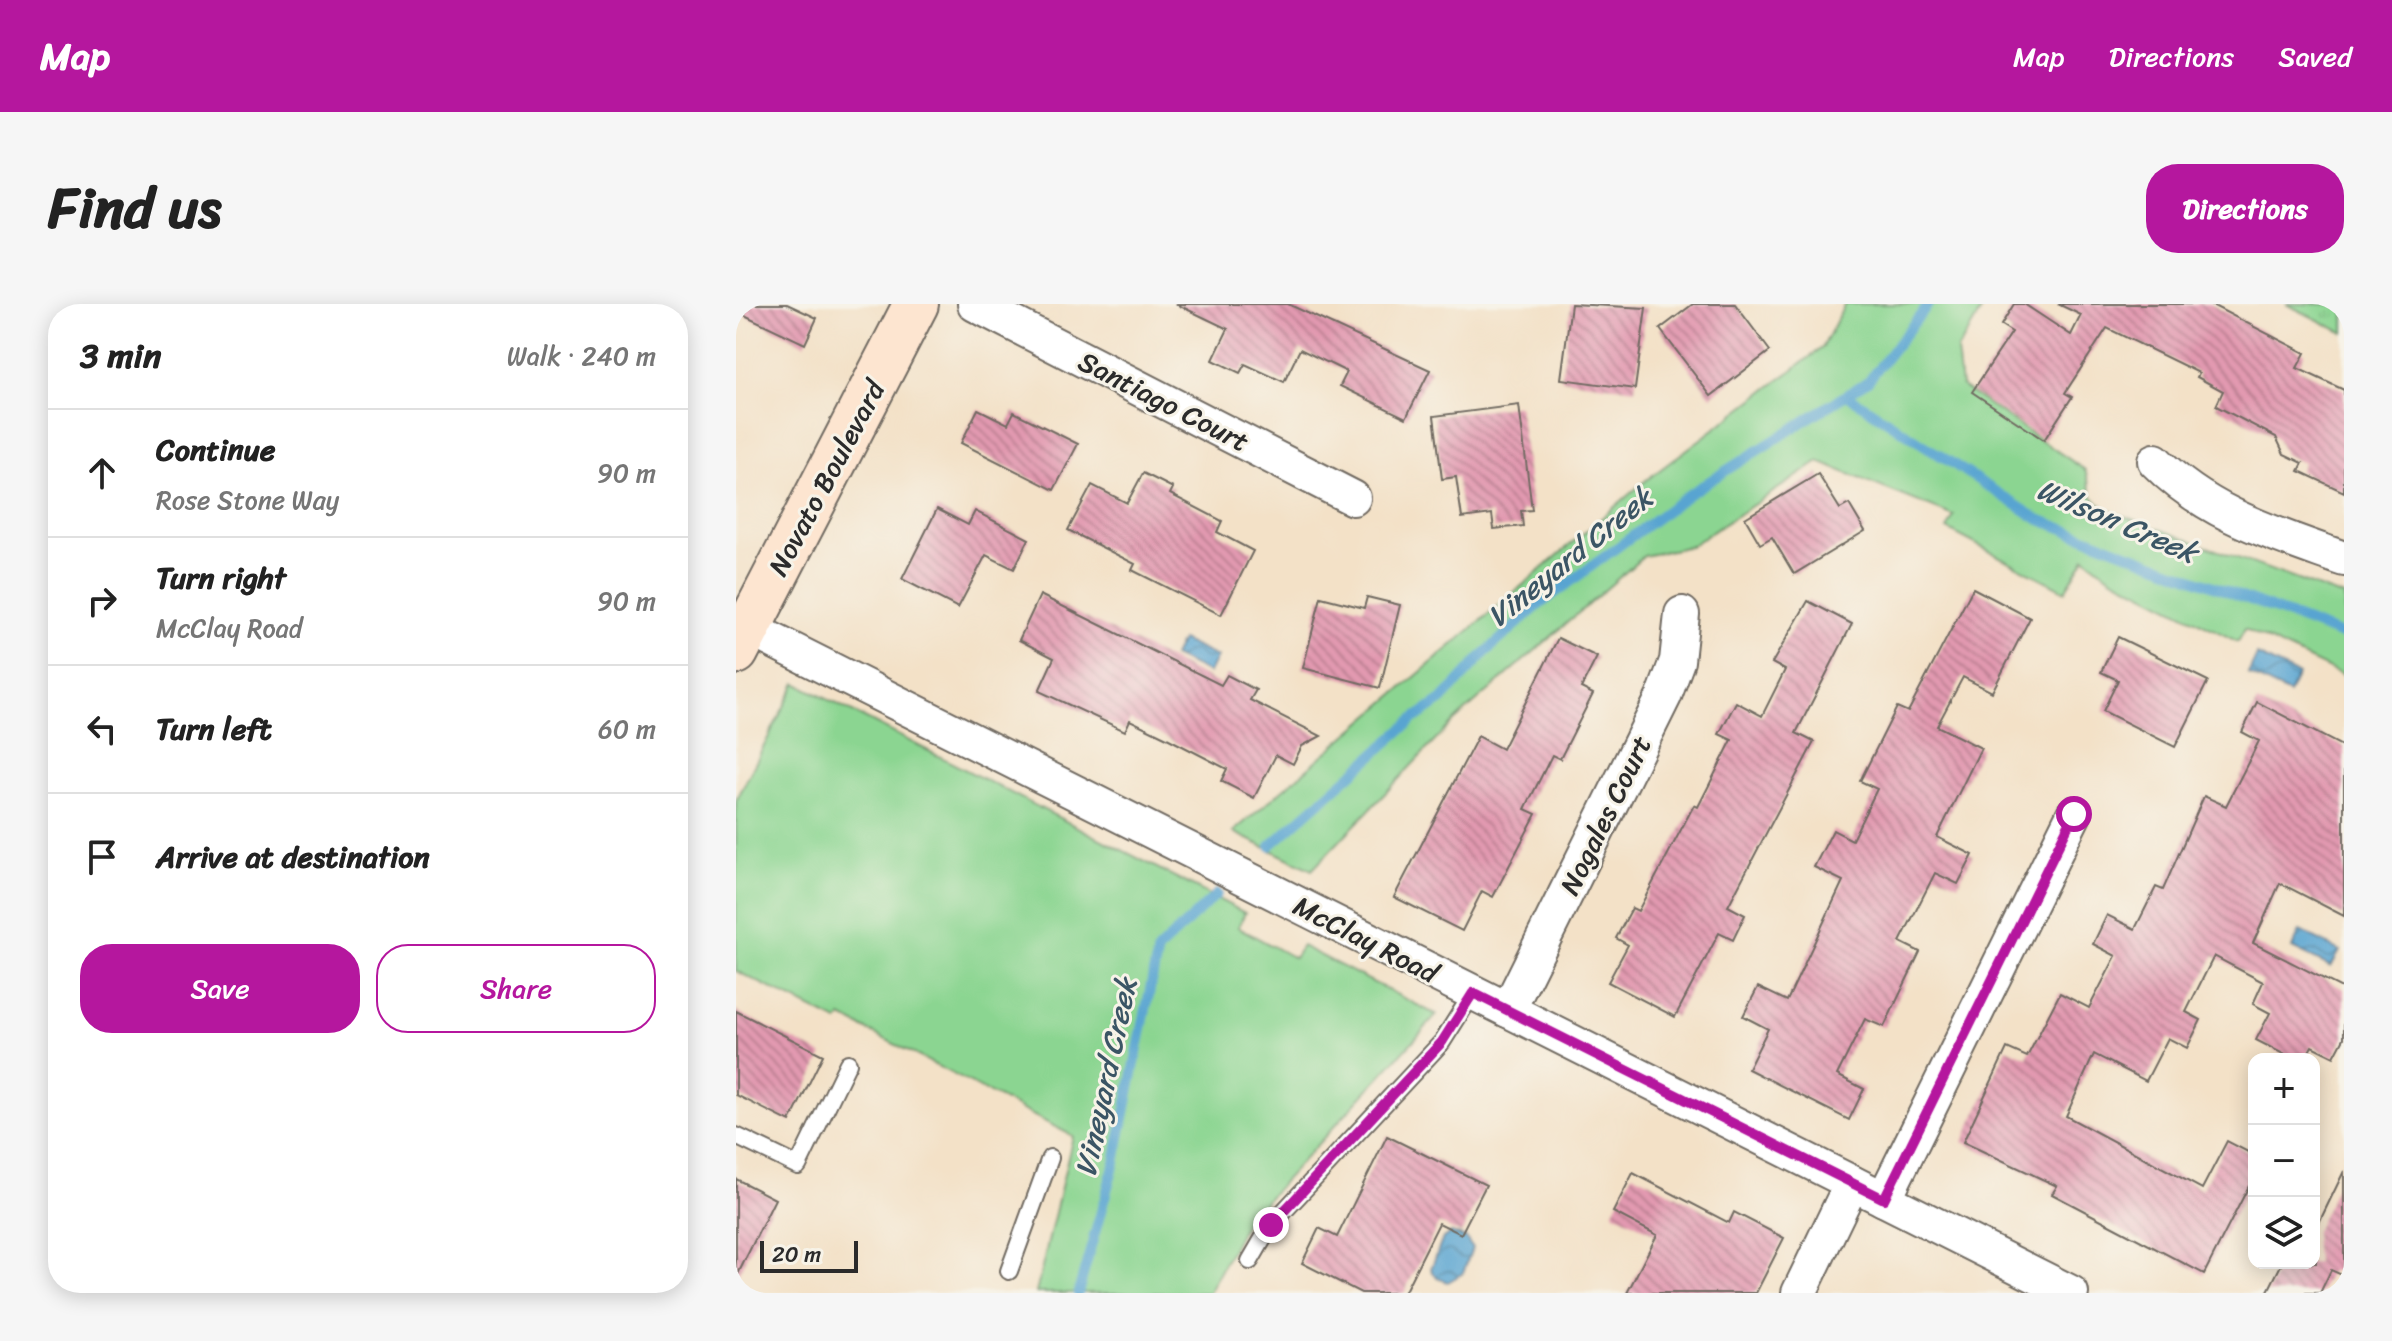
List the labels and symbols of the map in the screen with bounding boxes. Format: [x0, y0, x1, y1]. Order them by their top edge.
street label: Santiago Court [1069, 337, 1258, 466]
street label: Novato Boulevard [754, 370, 900, 585]
water label: Wilson Creek [2028, 463, 2210, 581]
water label: Vineyard Creek [1475, 471, 1667, 642]
street label: Nogales Court [1546, 727, 1665, 903]
route start [2056, 796, 2092, 832]
street label: McClay Road [1284, 882, 1449, 998]
water label: Vineyard Creek [1059, 971, 1154, 1181]
route end [1253, 1207, 1289, 1243]
scale bar [760, 1237, 858, 1273]

